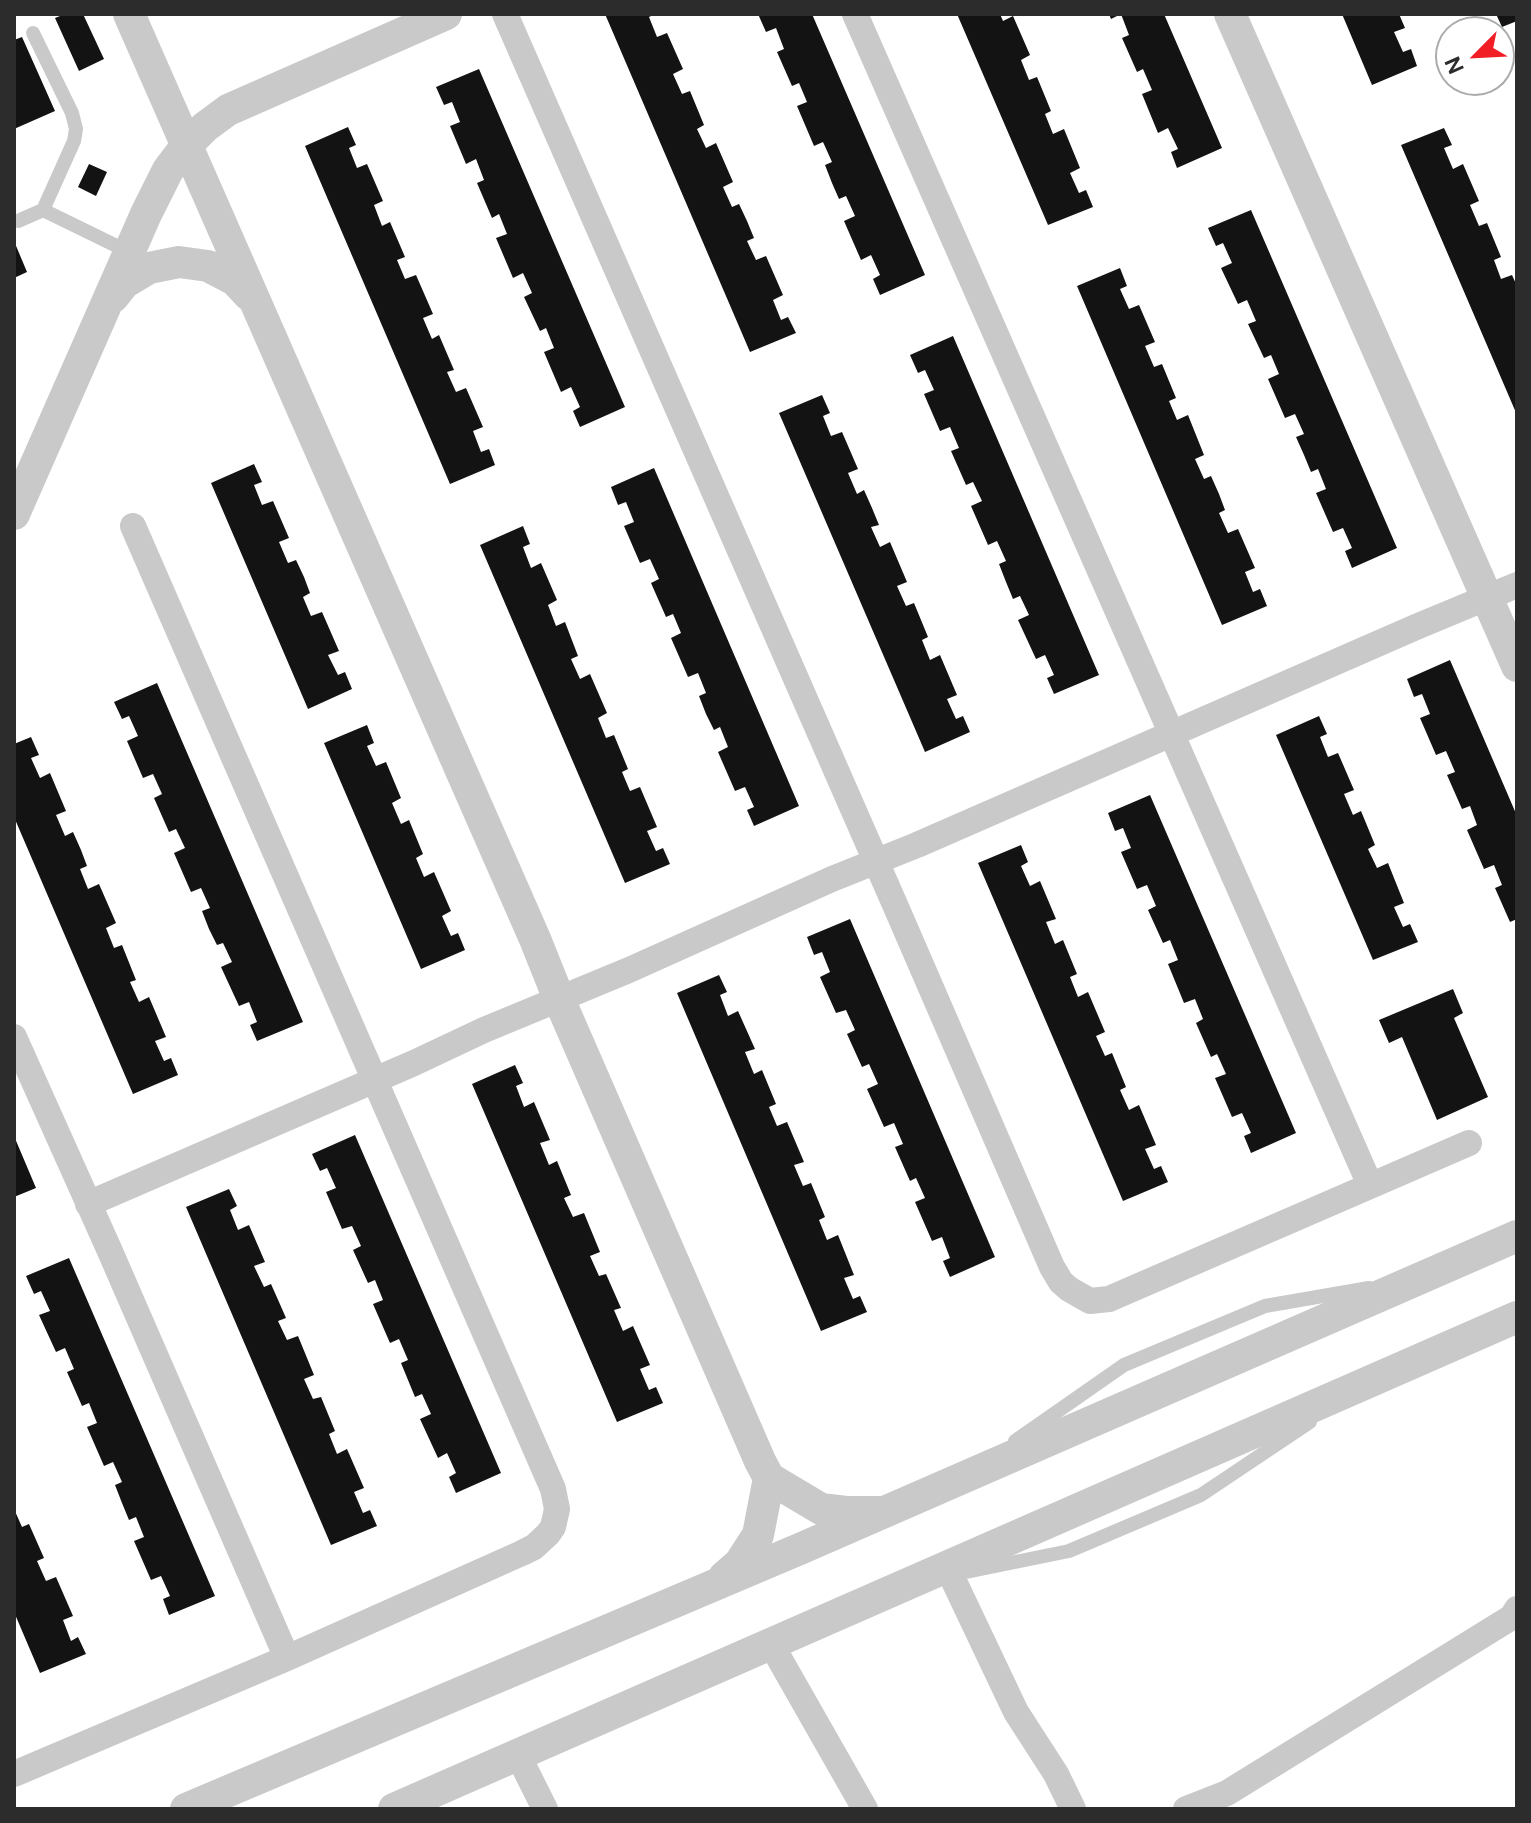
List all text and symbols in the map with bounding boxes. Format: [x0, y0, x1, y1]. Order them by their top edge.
north arrow [1435, 16, 1515, 96]
text: N [1438, 52, 1471, 78]

